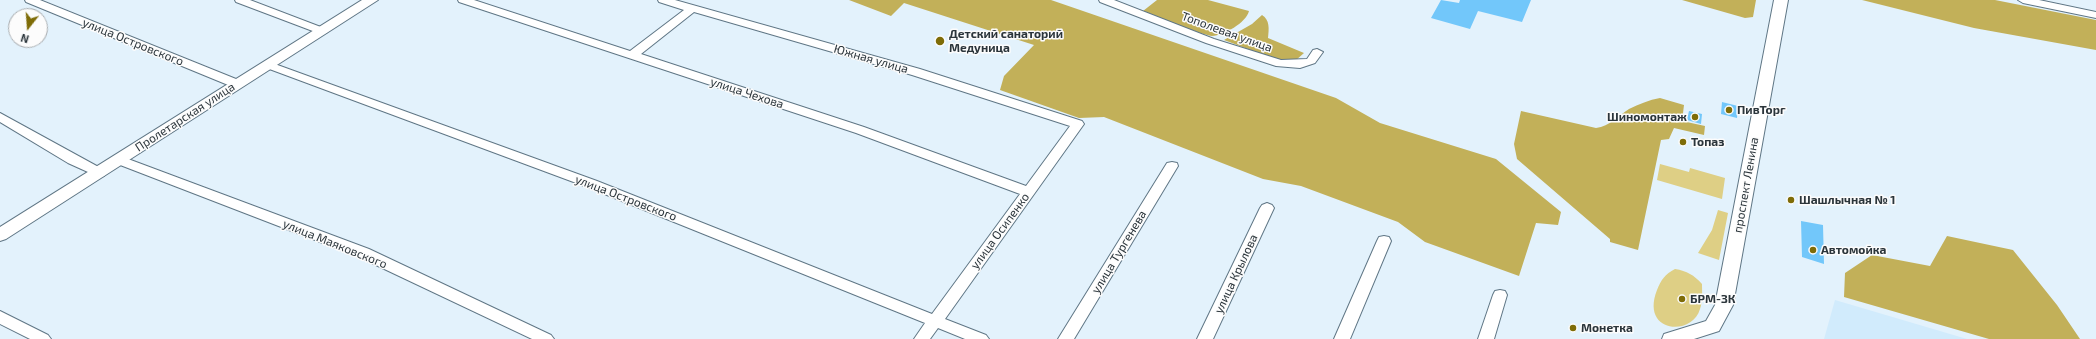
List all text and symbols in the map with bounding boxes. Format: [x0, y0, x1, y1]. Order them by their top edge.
north arrow [8, 8, 48, 48]
street label: Тополевая улица [1180, 9, 1274, 55]
street label: улица Островского [80, 15, 186, 69]
place label: Детский санаторий Медуница [949, 27, 1063, 55]
text: N [19, 32, 30, 46]
marker: Детский санаторий Медуница [934, 35, 946, 47]
street label: Южная улица [832, 41, 910, 77]
street label: улица Чехова [708, 74, 786, 112]
street label: Пролетарская улица [132, 79, 238, 155]
place label: ПивТорг [1737, 103, 1786, 117]
marker: ПивТорг [1724, 105, 1734, 115]
place label: Шиномонтаж [1607, 110, 1687, 124]
marker: Шиномонтаж [1690, 112, 1700, 122]
place label: Топаз [1691, 135, 1724, 149]
street label: проспект Ленина [1730, 136, 1762, 234]
marker: Топаз [1678, 137, 1688, 147]
street label: улица Островского [573, 172, 679, 224]
street label: улица Осипенко [968, 190, 1032, 272]
place label: Шашлычная № 1 [1799, 193, 1896, 207]
marker: Шашлычная № 1 [1786, 195, 1796, 205]
street label: улица Тургенева [1089, 208, 1149, 296]
street label: улица Маяковского [281, 217, 389, 271]
street label: улица Крылова [1211, 232, 1261, 316]
place label: Автомойка [1821, 243, 1886, 257]
marker: Автомойка [1808, 245, 1818, 255]
place label: БРМ-ЗК [1690, 292, 1735, 306]
marker: БРМ-ЗК [1677, 294, 1687, 304]
place label: Монетка [1581, 321, 1633, 335]
marker: Монетка [1568, 323, 1578, 333]

